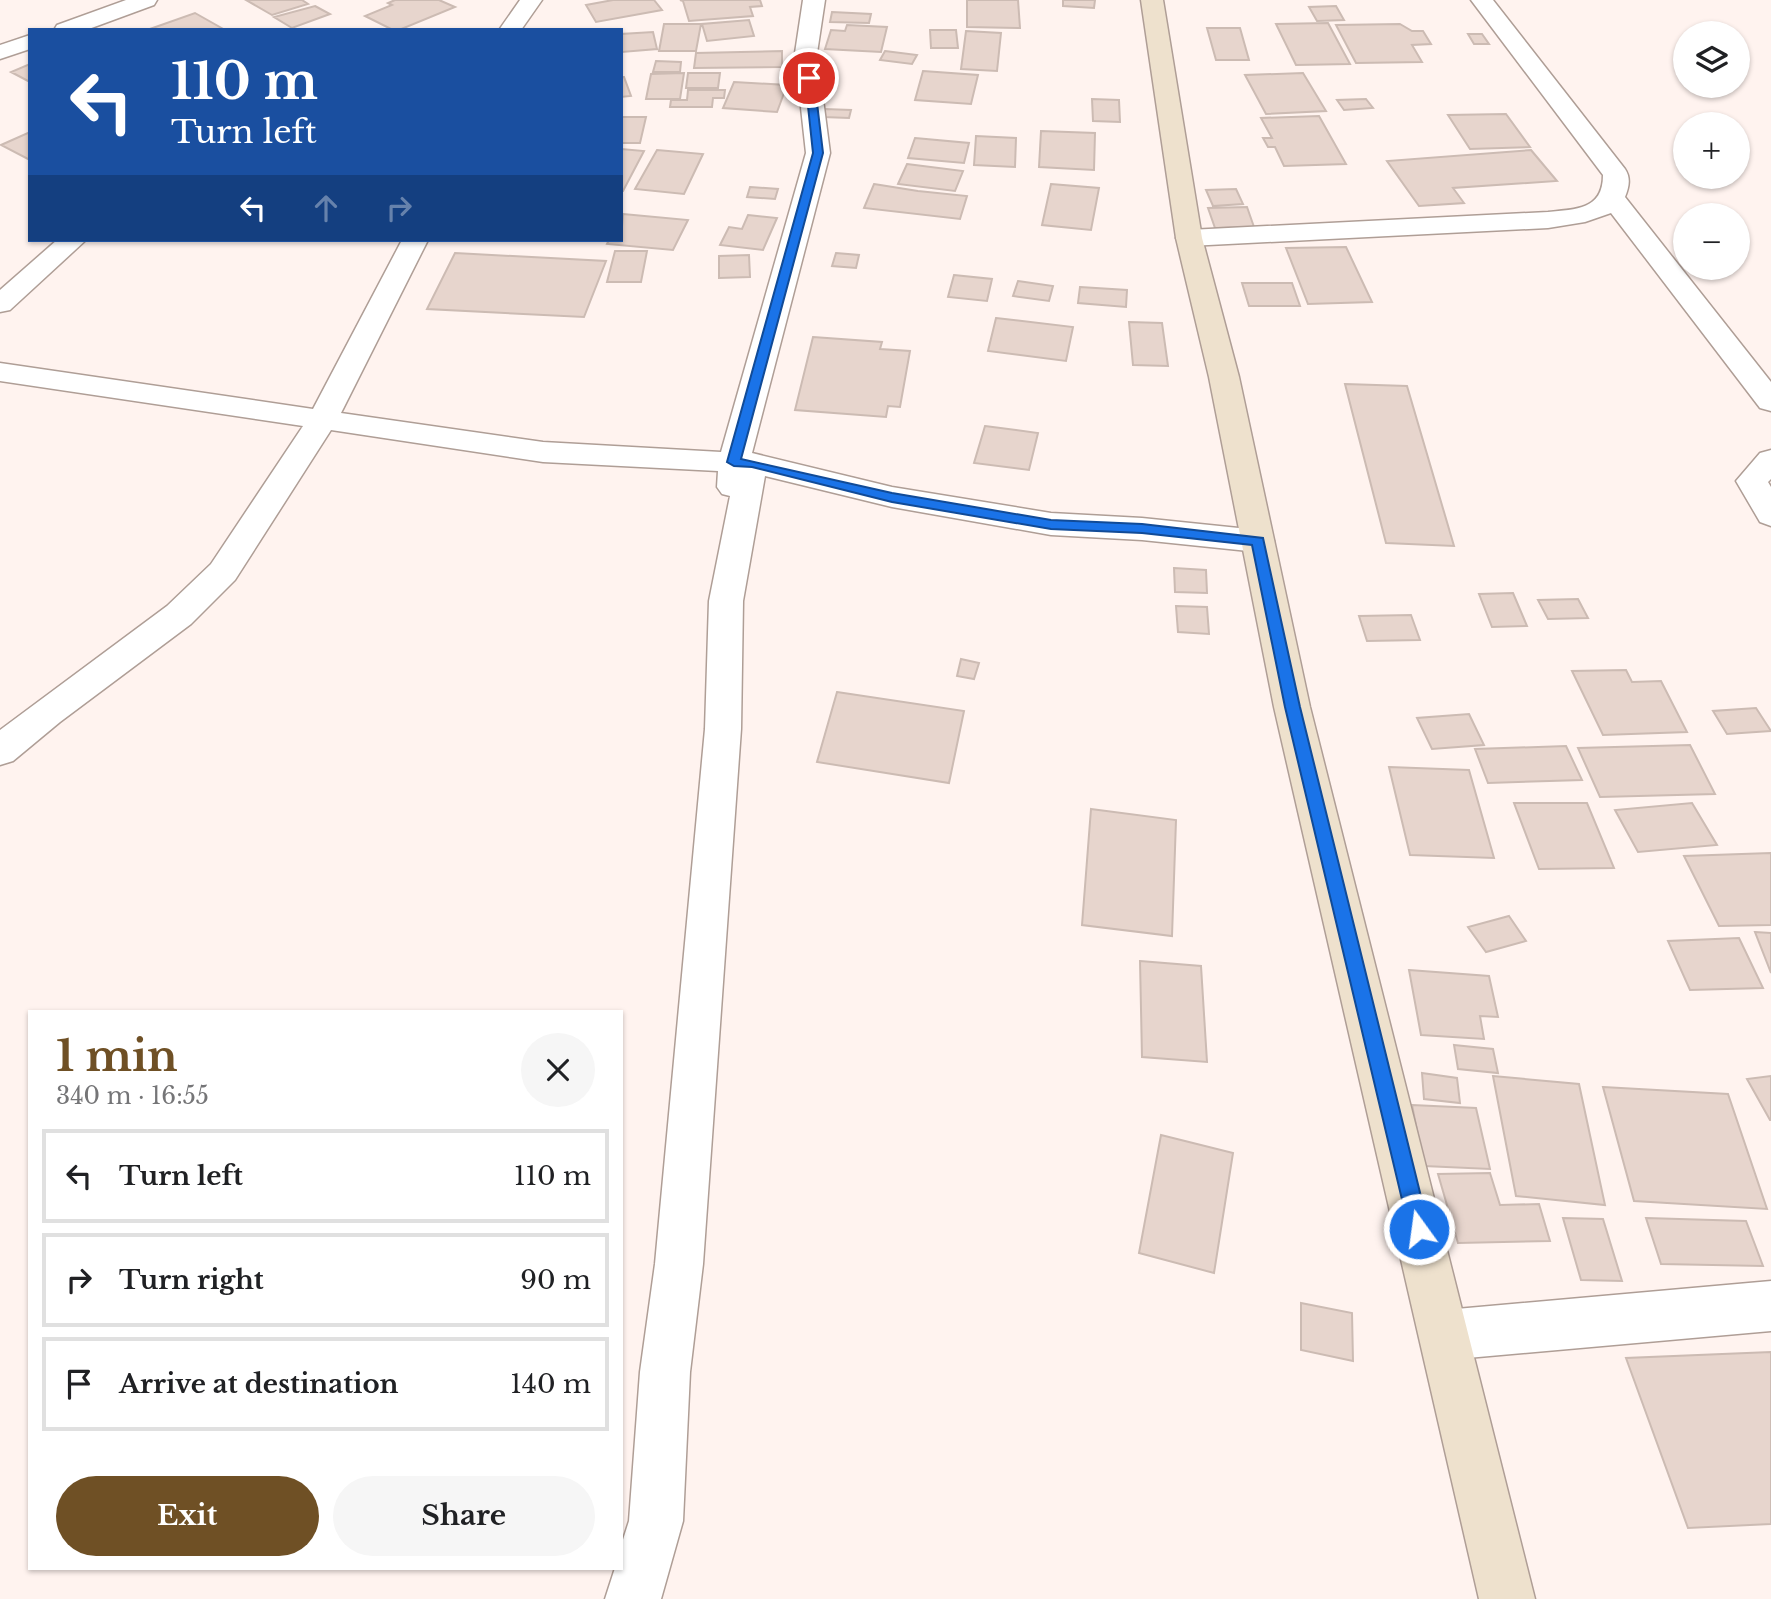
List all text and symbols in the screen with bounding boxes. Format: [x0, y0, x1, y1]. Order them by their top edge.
map controls [1673, 21, 1750, 280]
button: layers [1673, 21, 1750, 98]
pin [779, 48, 839, 108]
text: 110 m [171, 51, 318, 112]
icon: left [56, 56, 147, 147]
icon: arrive [790, 59, 828, 97]
text: Turn left [171, 112, 317, 152]
button: + [1673, 112, 1750, 189]
icon: left [234, 189, 272, 227]
icon: ahead [307, 189, 345, 227]
icon: right [380, 189, 418, 227]
button: − [1673, 203, 1750, 280]
text: 1 min [56, 1030, 178, 1082]
button: close [521, 1033, 595, 1107]
text: 340 m · 16:55 [56, 1082, 209, 1110]
icon: left [60, 1157, 98, 1195]
text: Turn left [119, 1160, 243, 1192]
text: 110 m [514, 1160, 591, 1192]
position arrow [1382, 1192, 1456, 1266]
icon: right [60, 1261, 98, 1299]
text: Turn right [119, 1264, 264, 1296]
text: 90 m [520, 1264, 591, 1296]
icon: arrive [60, 1365, 98, 1403]
text: Arrive at destination [119, 1368, 399, 1400]
text: 140 m [510, 1368, 591, 1400]
button: Exit [56, 1476, 319, 1556]
button: Share [333, 1476, 595, 1556]

